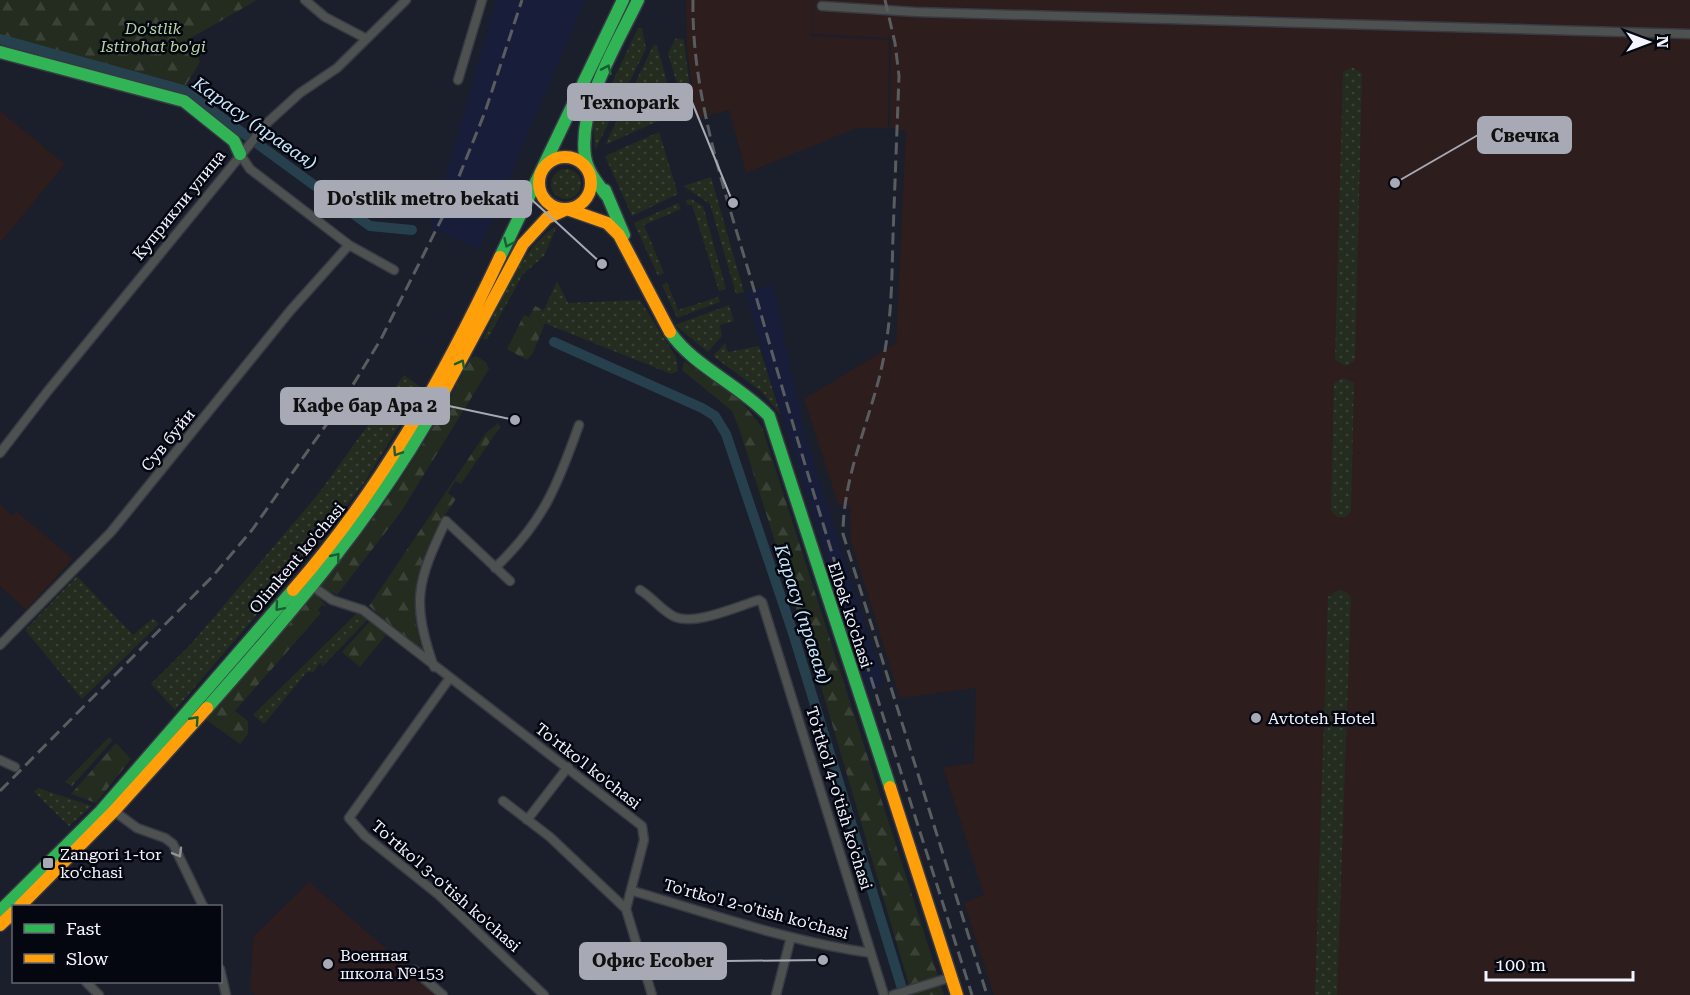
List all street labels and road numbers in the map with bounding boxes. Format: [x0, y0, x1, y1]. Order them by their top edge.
street label: Куприкли улица [129, 146, 229, 264]
street label: Сув буйи [137, 405, 199, 475]
street label: Olimkent ko'chasi [245, 499, 349, 617]
street label: Elbek ko'chasi [824, 560, 876, 670]
street label: To'rtko'l 4-o'tish ko'chasi [802, 704, 876, 892]
street label: To'rtko'l ko'chasi [531, 719, 645, 813]
street label: To'rtko'l 3-o'tish ko'chasi [368, 816, 524, 956]
street label: To'rtko'l 2-o'tish ko'chasi [661, 875, 851, 943]

